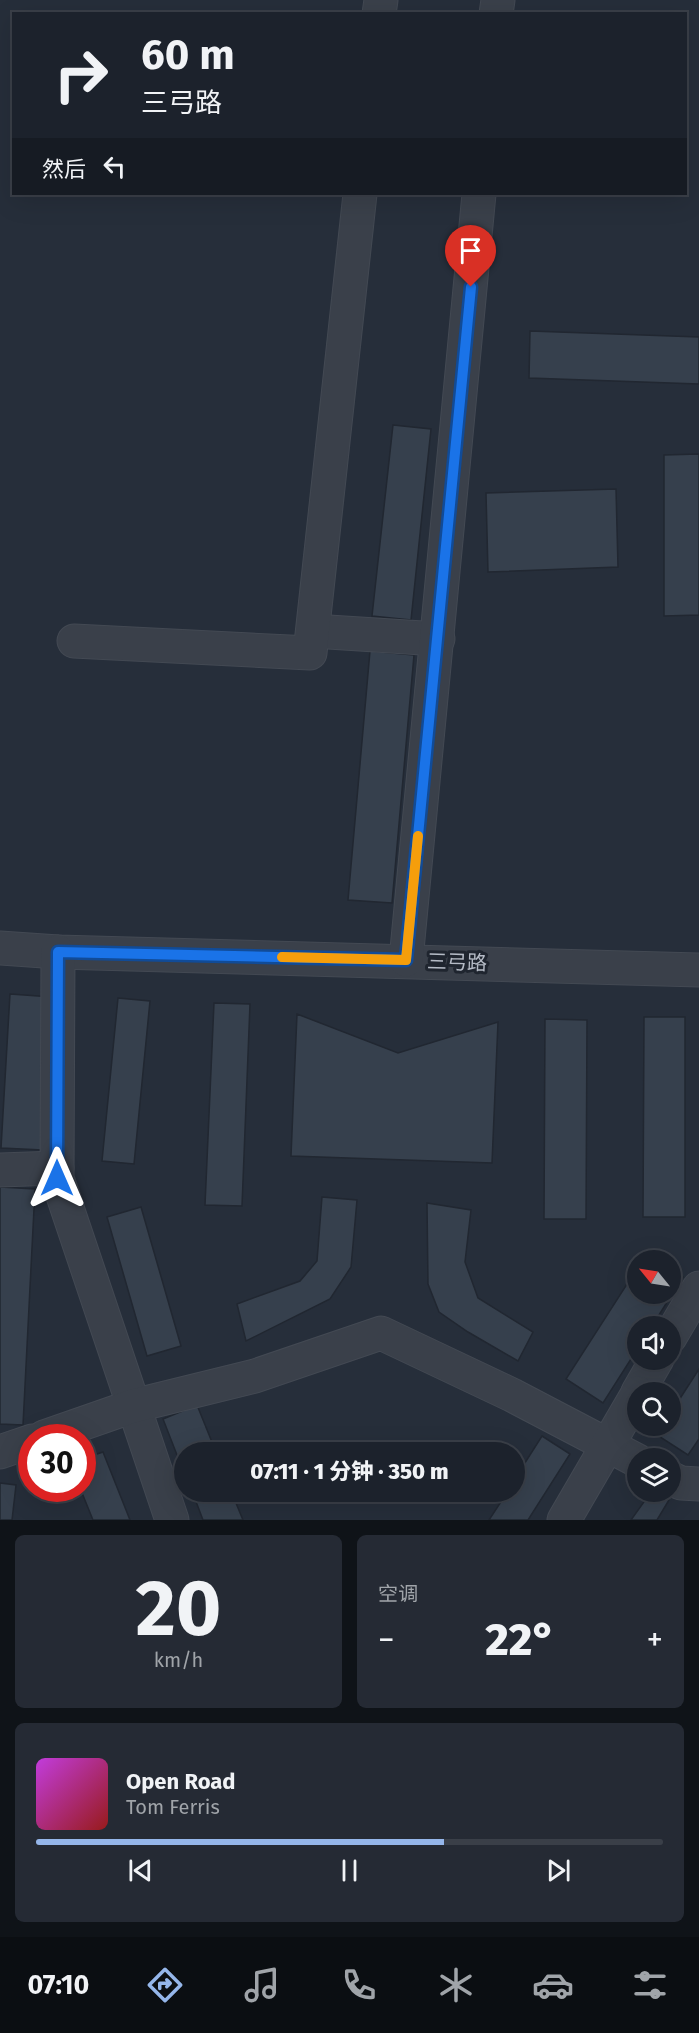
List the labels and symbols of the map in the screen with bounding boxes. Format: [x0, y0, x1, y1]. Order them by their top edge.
pin [445, 225, 496, 287]
street label: 三弓路 [427, 949, 487, 975]
position arrow [25, 1146, 89, 1210]
north arrow [627, 1250, 681, 1304]
speed limit sign: 30 [18, 1424, 96, 1502]

